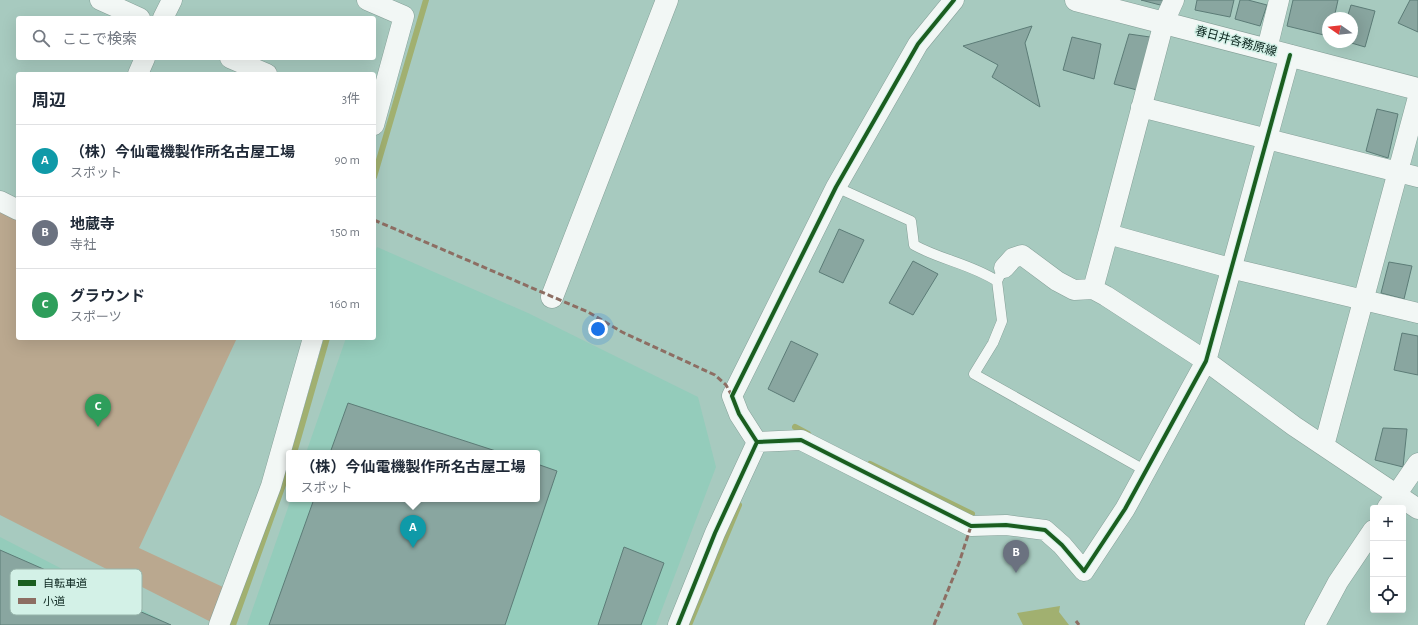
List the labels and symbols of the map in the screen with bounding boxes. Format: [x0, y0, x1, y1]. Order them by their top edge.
north arrow [1322, 12, 1358, 48]
street label: 春日井各務原線 [1194, 23, 1278, 58]
your location [588, 319, 608, 339]
pin: C [85, 394, 111, 427]
pin: A [400, 515, 426, 548]
pin: B [1003, 540, 1029, 573]
legend [10, 569, 142, 615]
text: 自転車道 [43, 577, 87, 589]
text: 小道 [43, 595, 65, 607]

